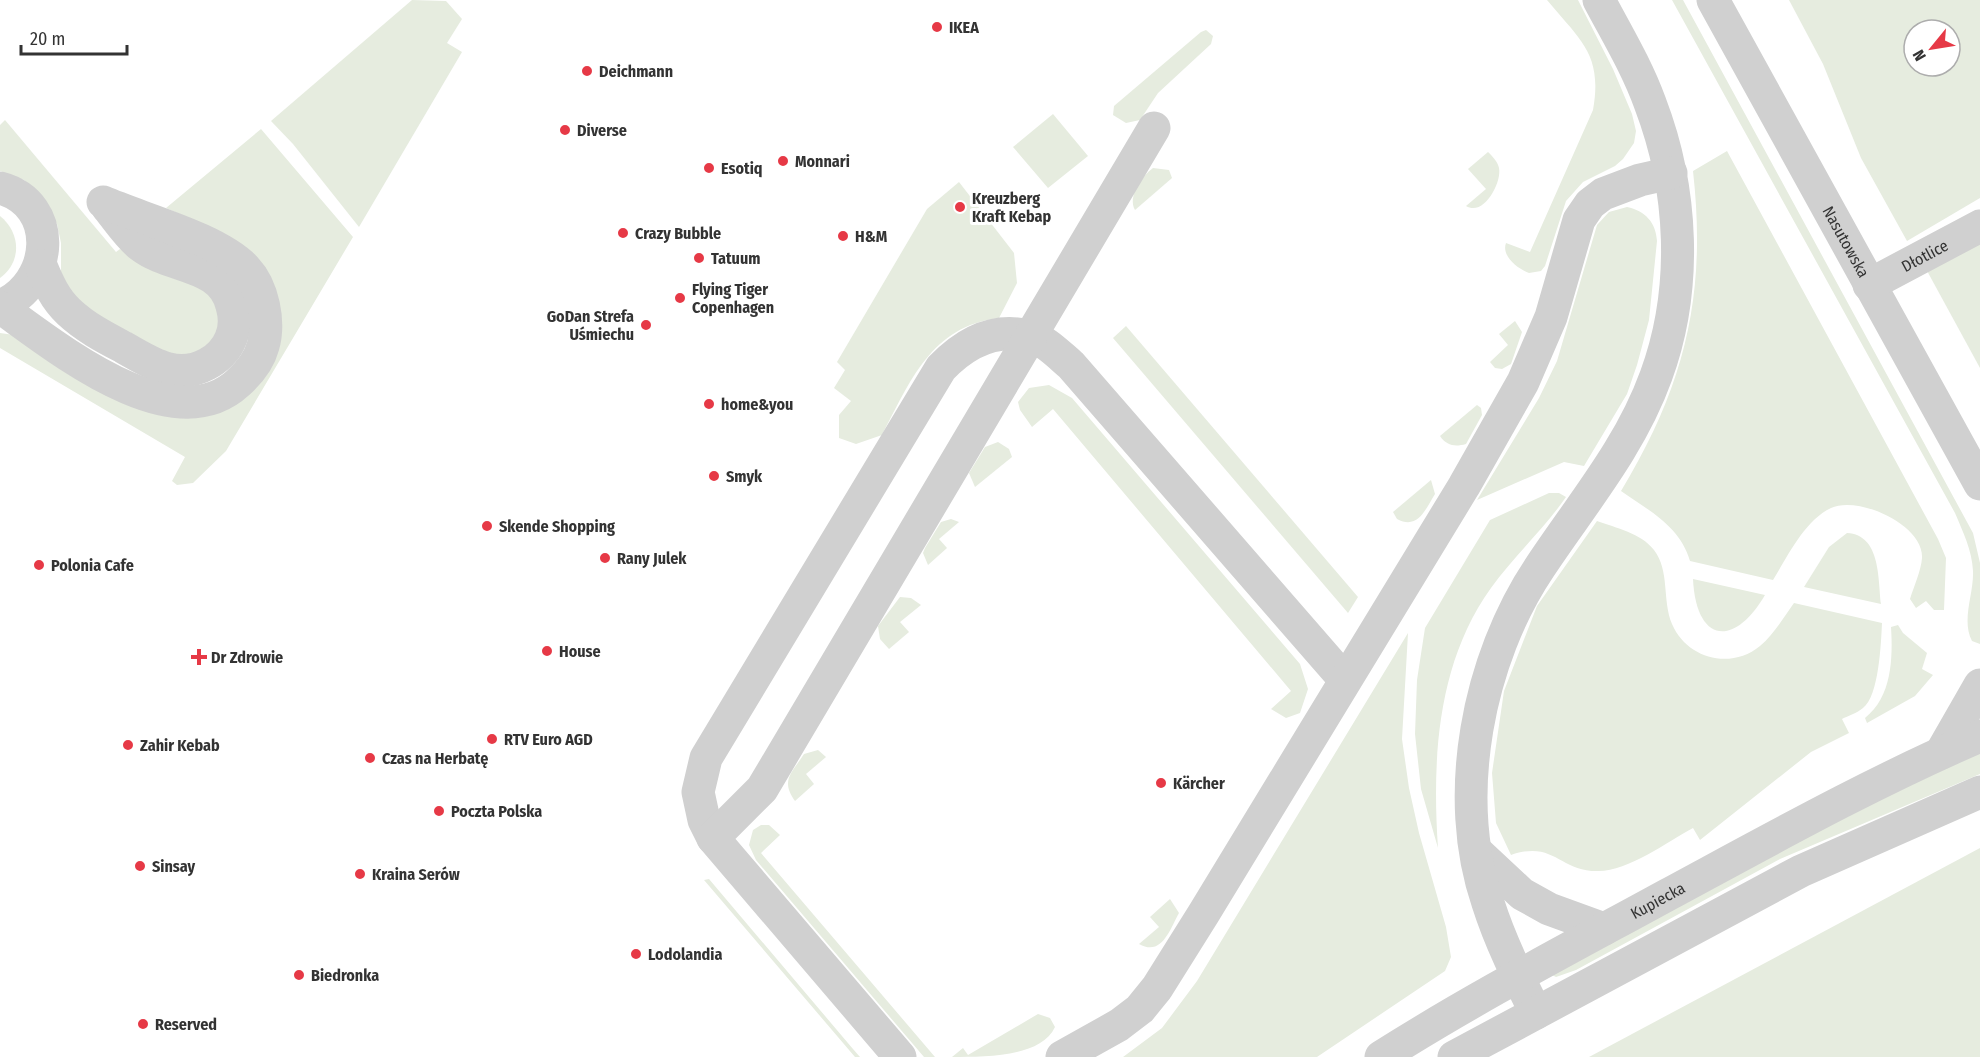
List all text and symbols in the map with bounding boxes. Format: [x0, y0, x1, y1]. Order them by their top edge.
scale bar [21, 18, 128, 56]
place label: IKEA [949, 18, 979, 37]
north arrow [1902, 18, 1962, 78]
marker: IKEA [930, 20, 944, 34]
text: 20 m [30, 28, 65, 50]
text: N [1909, 46, 1930, 64]
place label: Deichmann [599, 62, 673, 81]
marker: Deichmann [580, 64, 594, 78]
place label: Diverse [577, 121, 627, 140]
marker: Diverse [558, 123, 572, 137]
place label: Monnari [795, 152, 850, 171]
marker: Monnari [776, 154, 790, 168]
place label: Esotiq [721, 159, 763, 178]
marker: Esotiq [702, 161, 716, 175]
place label: Kreuzberg Kraft Kebap [972, 189, 1051, 226]
marker: Kreuzberg Kraft Kebap [953, 200, 967, 214]
street label: Nasutowska [1819, 203, 1873, 281]
place label: Crazy Bubble [635, 224, 721, 243]
marker: Crazy Bubble [616, 226, 630, 240]
place label: H&M [855, 227, 888, 246]
marker: H&M [836, 229, 850, 243]
street label: Dłotlice [1898, 236, 1951, 276]
place label: Tatuum [711, 249, 760, 268]
marker: Tatuum [692, 251, 706, 265]
place label: Flying Tiger Copenhagen [692, 280, 774, 317]
marker: Flying Tiger Copenhagen [673, 291, 687, 305]
place label: GoDan Strefa Uśmiechu [547, 307, 634, 344]
marker: GoDan Strefa Uśmiechu [639, 318, 653, 332]
place label: home&you [721, 395, 793, 414]
marker: home&you [702, 397, 716, 411]
place label: Smyk [726, 467, 763, 486]
marker: Smyk [707, 469, 721, 483]
place label: Skende Shopping [499, 517, 615, 536]
marker: Skende Shopping [480, 519, 494, 533]
place label: Rany Julek [617, 549, 687, 568]
marker: Rany Julek [598, 551, 612, 565]
place label: Polonia Cafe [51, 556, 134, 575]
marker: Polonia Cafe [32, 558, 46, 572]
place label: House [559, 642, 601, 661]
marker: House [540, 644, 554, 658]
place label: Dr Zdrowie [211, 648, 283, 667]
marker: Dr Zdrowie [192, 650, 206, 664]
place label: RTV Euro AGD [504, 730, 593, 749]
marker: RTV Euro AGD [485, 732, 499, 746]
place label: Zahir Kebab [140, 736, 220, 755]
marker: Zahir Kebab [121, 738, 135, 752]
place label: Czas na Herbatę [382, 749, 488, 768]
marker: Czas na Herbatę [363, 751, 377, 765]
place label: Kärcher [1173, 774, 1225, 793]
marker: Kärcher [1154, 776, 1168, 790]
place label: Poczta Polska [451, 802, 542, 821]
marker: Poczta Polska [432, 804, 446, 818]
place label: Sinsay [152, 857, 195, 876]
marker: Sinsay [133, 859, 147, 873]
place label: Kraina Serów [372, 865, 460, 884]
marker: Kraina Serów [353, 867, 367, 881]
street label: Kupiecka [1627, 878, 1688, 923]
place label: Lodolandia [648, 945, 722, 964]
marker: Lodolandia [629, 947, 643, 961]
place label: Biedronka [311, 966, 379, 985]
marker: Biedronka [292, 968, 306, 982]
place label: Reserved [155, 1015, 217, 1034]
marker: Reserved [136, 1017, 150, 1031]

